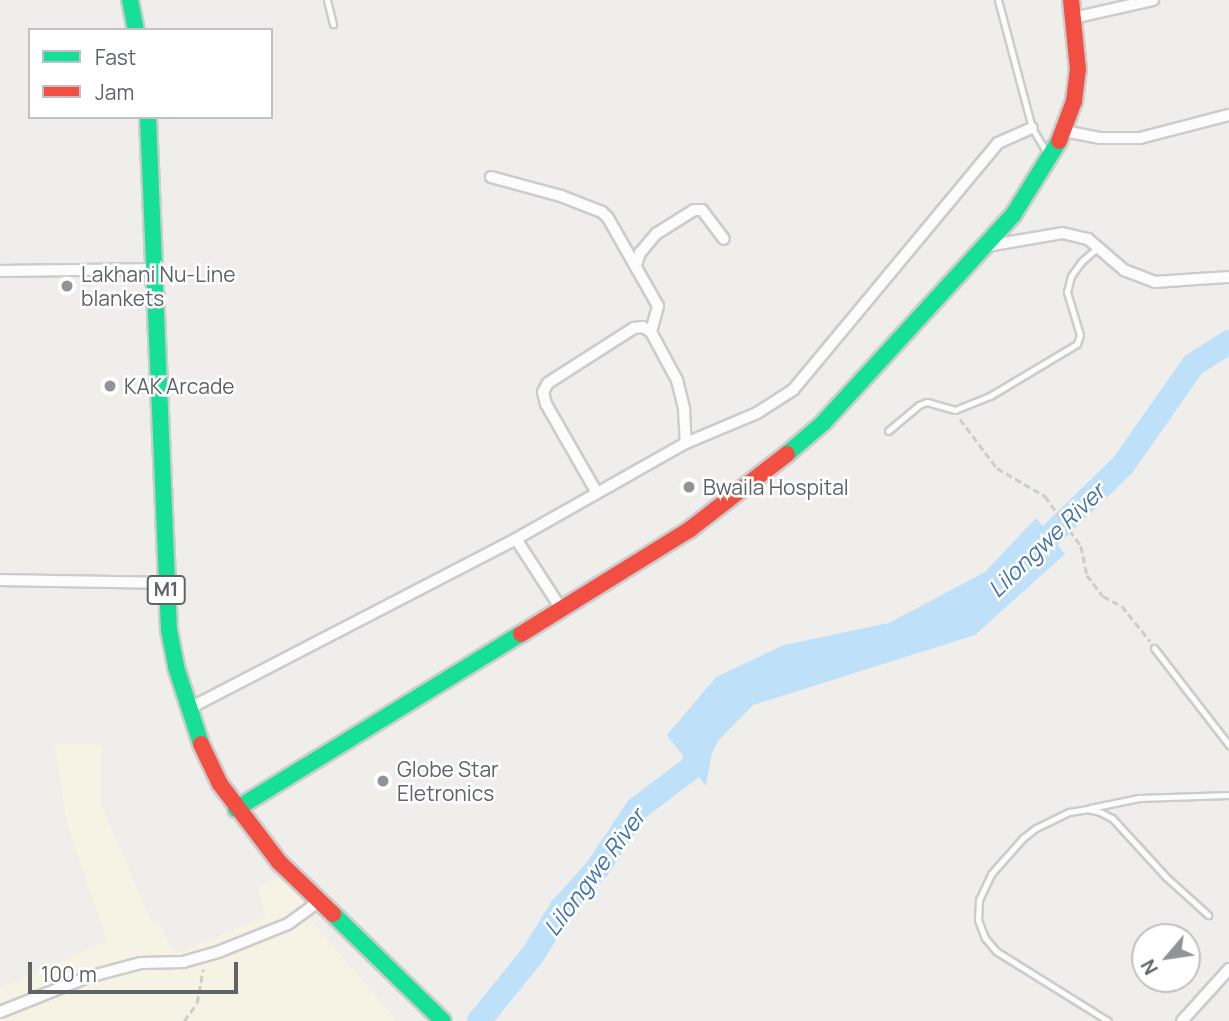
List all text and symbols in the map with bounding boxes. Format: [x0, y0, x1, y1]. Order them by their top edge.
legend [28, 28, 273, 119]
text: Fast [95, 43, 136, 71]
text: Jam [95, 78, 134, 106]
place label: Lakhani Nu-Line blankets [81, 261, 235, 311]
marker: Lakhani Nu-Line blankets [59, 278, 75, 294]
place label: KAK Arcade [124, 373, 235, 399]
marker: KAK Arcade [102, 378, 118, 394]
place label: Bwaila Hospital [703, 474, 849, 500]
water label: Lilongwe River [982, 477, 1110, 603]
marker: Bwaila Hospital [681, 479, 697, 495]
road number: M1 [145, 575, 187, 606]
place label: Globe Star Eletronics [397, 756, 499, 806]
marker: Globe Star Eletronics [375, 773, 391, 789]
water label: Lilongwe River [537, 803, 651, 941]
north arrow [1131, 923, 1201, 993]
scale bar [32, 948, 242, 992]
text: N [1135, 955, 1164, 979]
text: 100 m [41, 960, 97, 988]

